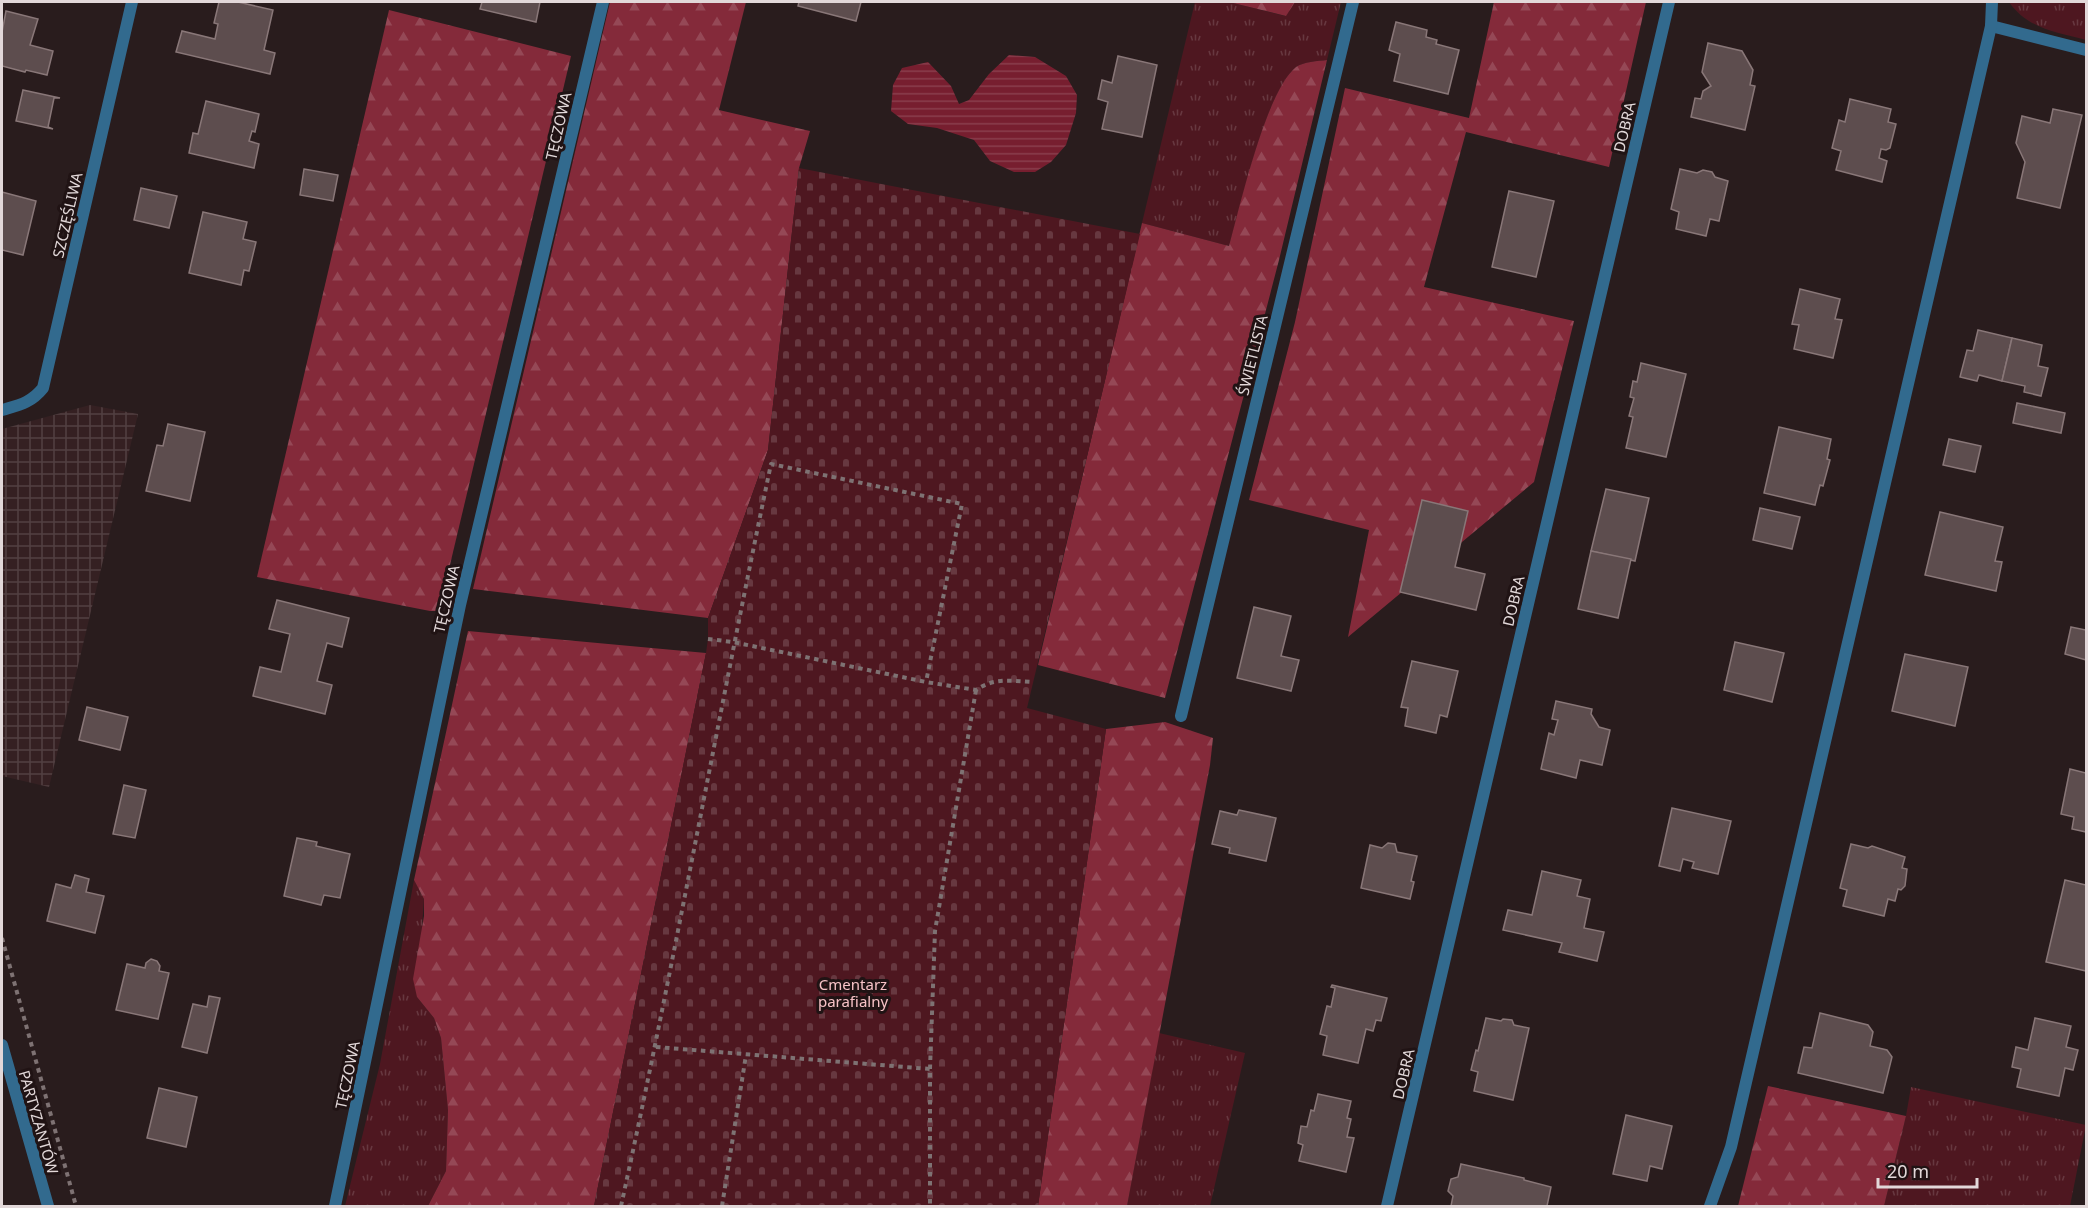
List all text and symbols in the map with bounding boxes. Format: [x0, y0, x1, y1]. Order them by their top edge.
street label: TĘCZOWA [540, 90, 576, 162]
street label: DOBRA [1608, 99, 1640, 154]
street label: SZCZĘŚLIWA [47, 170, 87, 260]
street label: ŚWIETLISTA [1232, 312, 1272, 397]
street label: TĘCZOWA [428, 563, 464, 635]
street label: DOBRA [1497, 573, 1529, 628]
park label: Cmentarz parafialny [818, 974, 888, 1011]
street label: TĘCZOWA [330, 1039, 364, 1111]
street label: DOBRA [1387, 1046, 1419, 1101]
street label: PARTYZANTÓW [15, 1068, 63, 1176]
scale bar [1878, 1151, 1977, 1189]
text: 20 m [1887, 1159, 1929, 1183]

